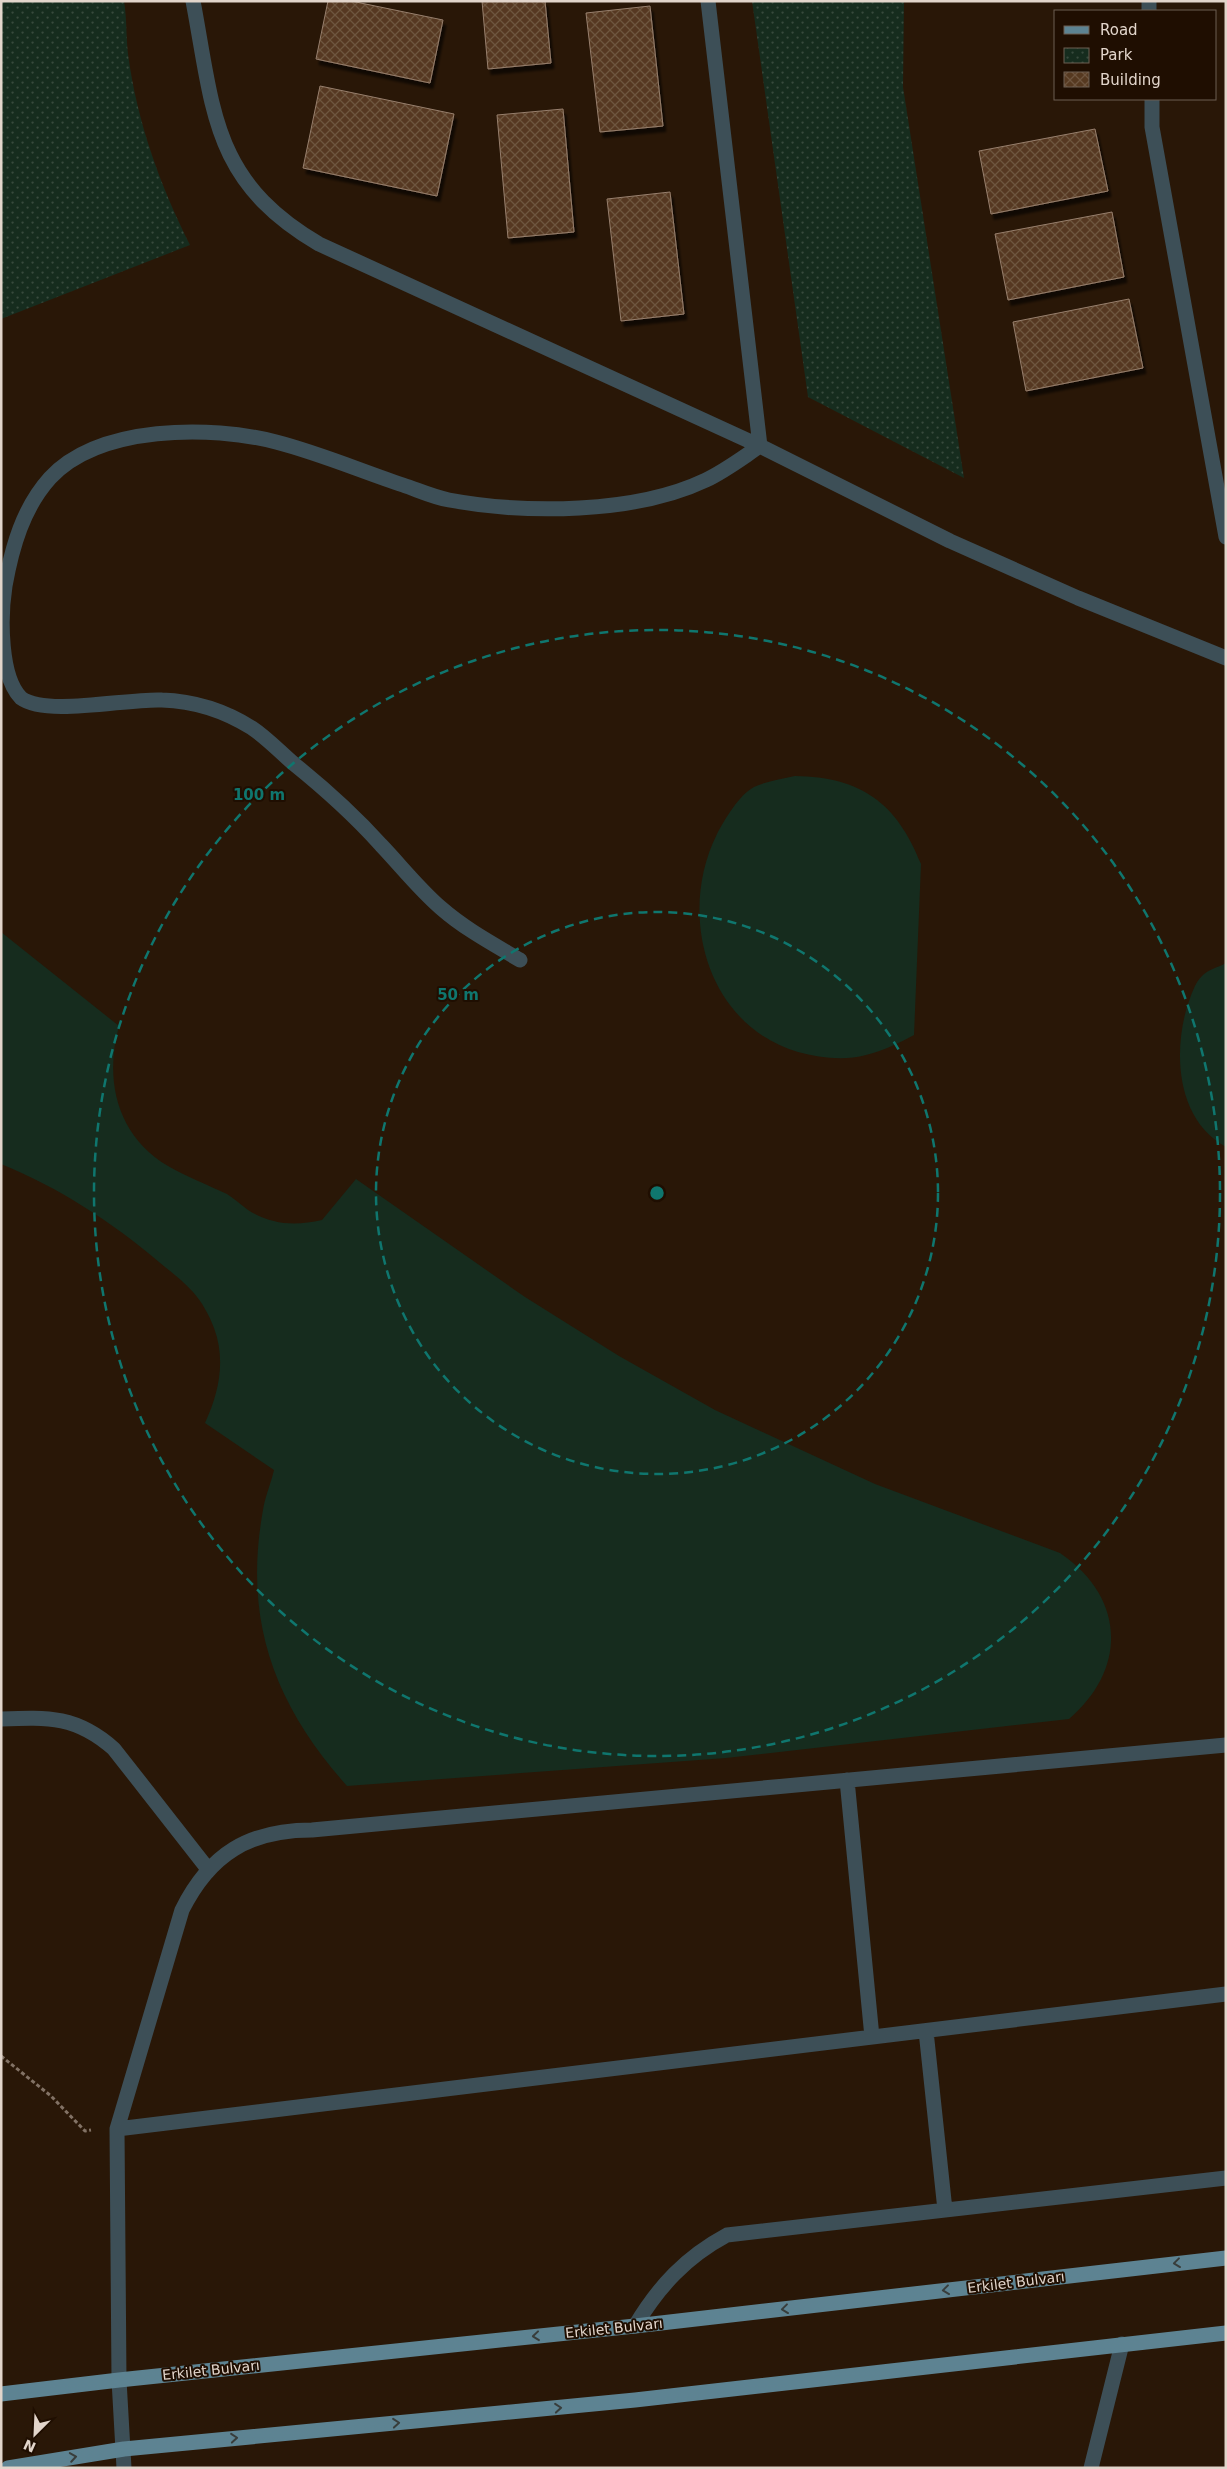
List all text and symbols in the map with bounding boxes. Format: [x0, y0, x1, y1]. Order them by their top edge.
legend [1054, 10, 1217, 100]
text: Road [1100, 21, 1138, 39]
text: Park [1100, 46, 1133, 64]
text: Building [1100, 71, 1161, 89]
text: 100 m [233, 786, 285, 804]
text: 50 m [437, 986, 479, 1004]
centre of rings [648, 1184, 666, 1202]
one-way arrow [1173, 2257, 1181, 2268]
street label: Erkilet Bulvarı [966, 2268, 1066, 2296]
one-way arrow [942, 2284, 950, 2295]
one-way arrow [781, 2303, 789, 2314]
street label: Erkilet Bulvarı [564, 2315, 664, 2341]
one-way arrow [532, 2330, 540, 2341]
street label: Erkilet Bulvarı [161, 2357, 261, 2383]
one-way arrow [554, 2402, 562, 2413]
north arrow [10, 2409, 60, 2459]
one-way arrow [392, 2418, 400, 2429]
one-way arrow [231, 2433, 239, 2444]
text: N [21, 2436, 38, 2456]
one-way arrow [69, 2453, 77, 2463]

